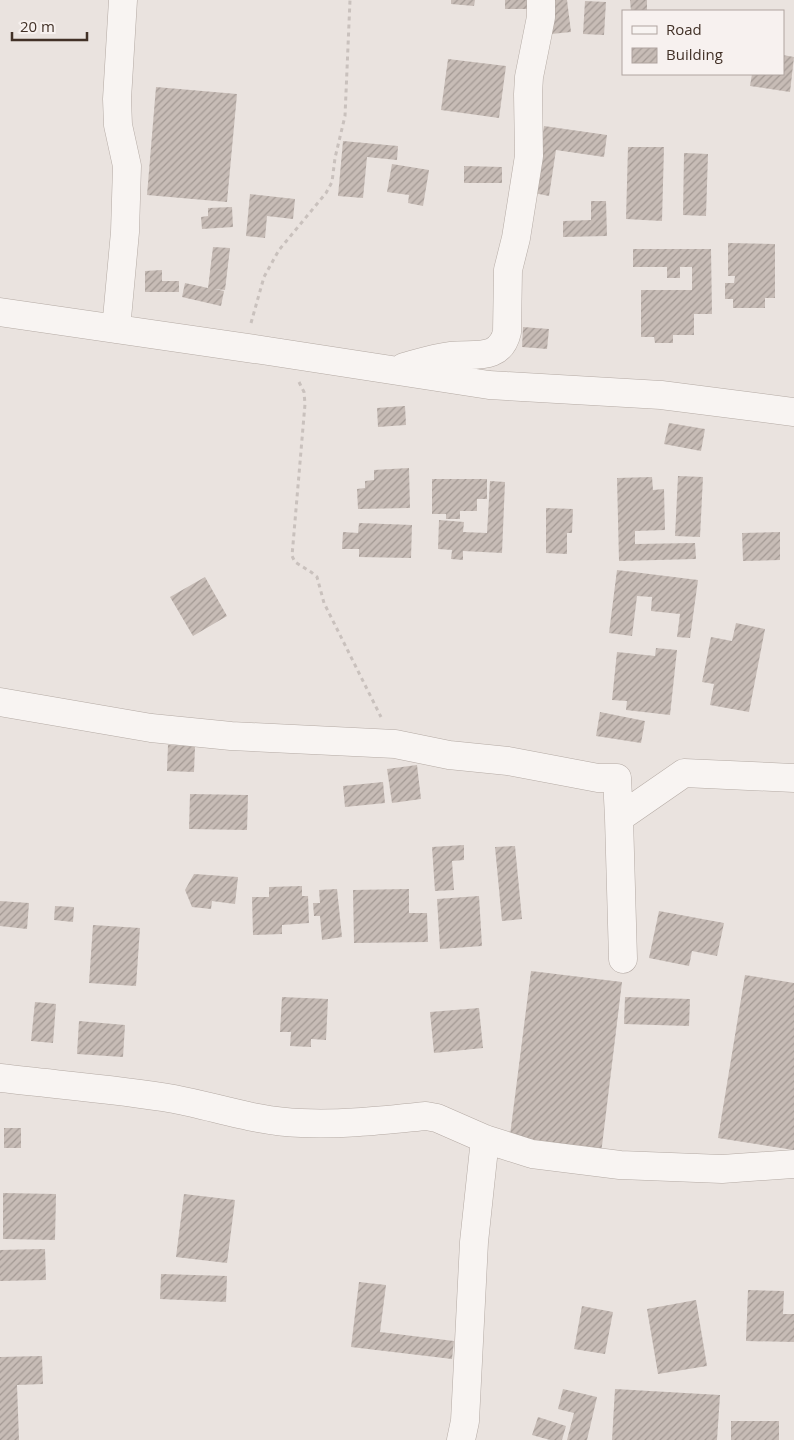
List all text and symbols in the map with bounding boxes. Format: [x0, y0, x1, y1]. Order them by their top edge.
scale bar [12, 10, 88, 42]
legend [622, 10, 784, 75]
text: 20 m [20, 16, 55, 36]
text: Road [666, 19, 702, 39]
text: Building [666, 44, 723, 64]

